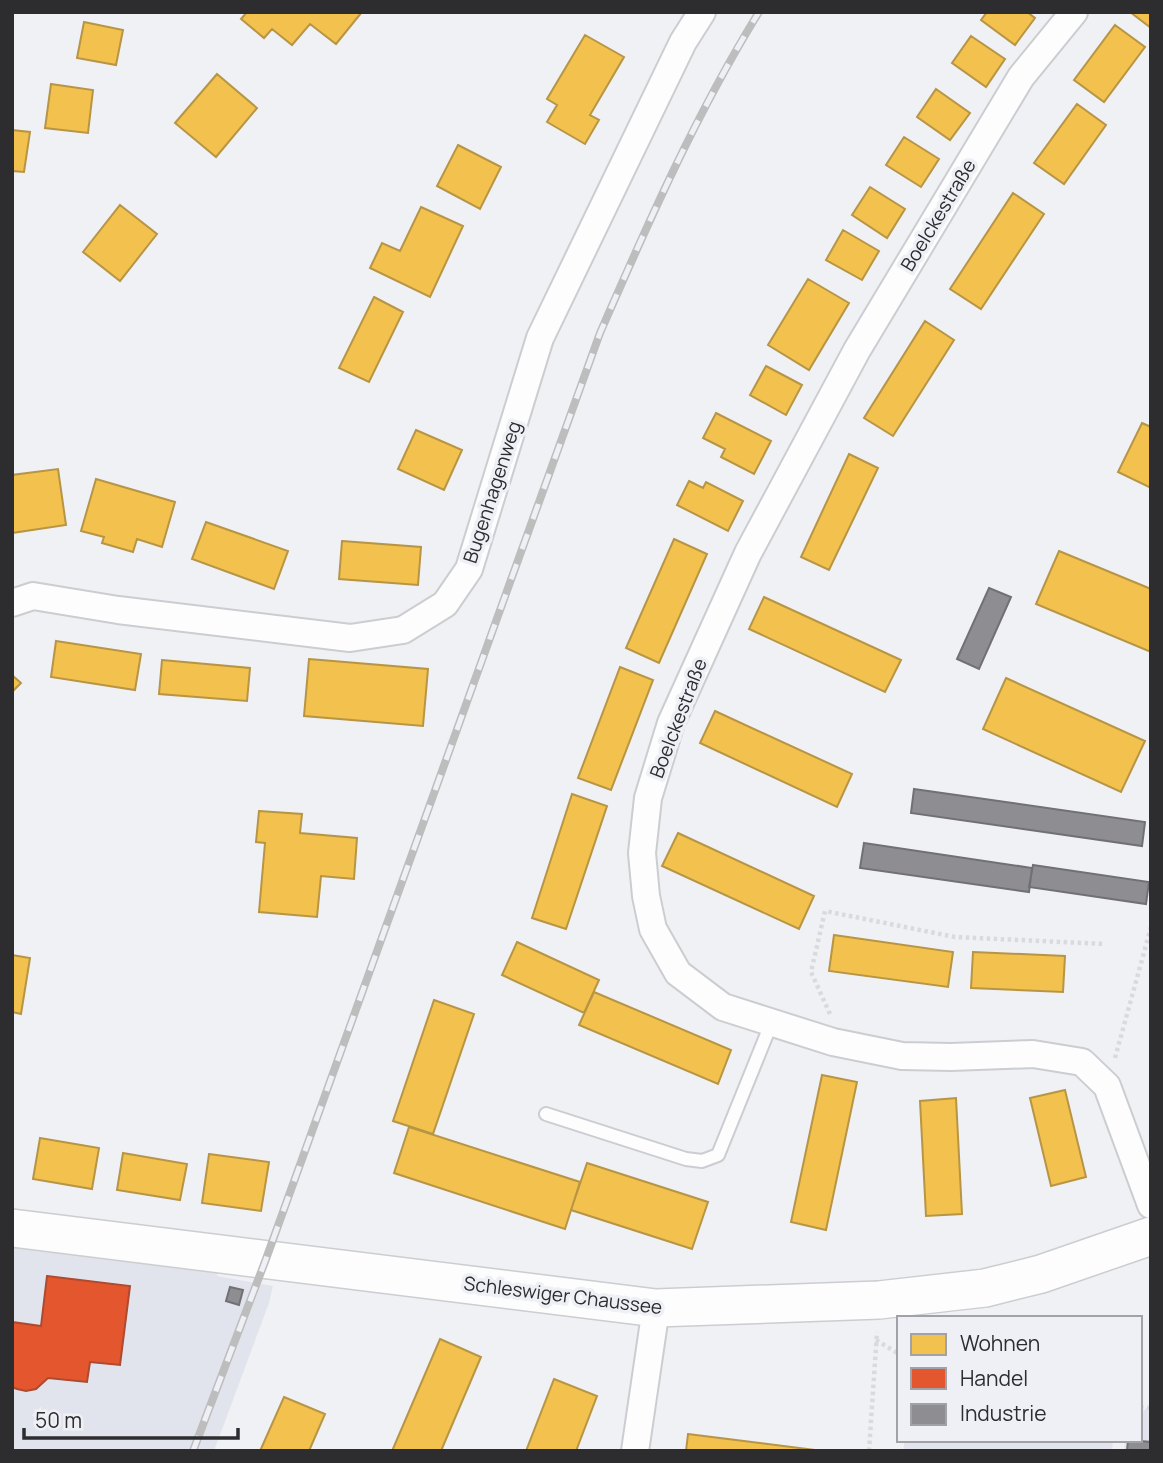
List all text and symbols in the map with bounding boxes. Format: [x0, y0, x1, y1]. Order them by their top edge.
street label: Boelckestraße [894, 154, 982, 276]
street label: Bugenhagenweg [457, 418, 527, 566]
street label: Boelckestraße [643, 654, 713, 782]
street label: Schleswiger Chaussee [462, 1270, 664, 1320]
legend [897, 1316, 1142, 1442]
text: Wohnen [960, 1329, 1040, 1357]
text: Handel [960, 1364, 1028, 1392]
scale bar [24, 1396, 238, 1440]
text: Industrie [960, 1399, 1046, 1427]
text: 50 m [35, 1406, 82, 1434]

